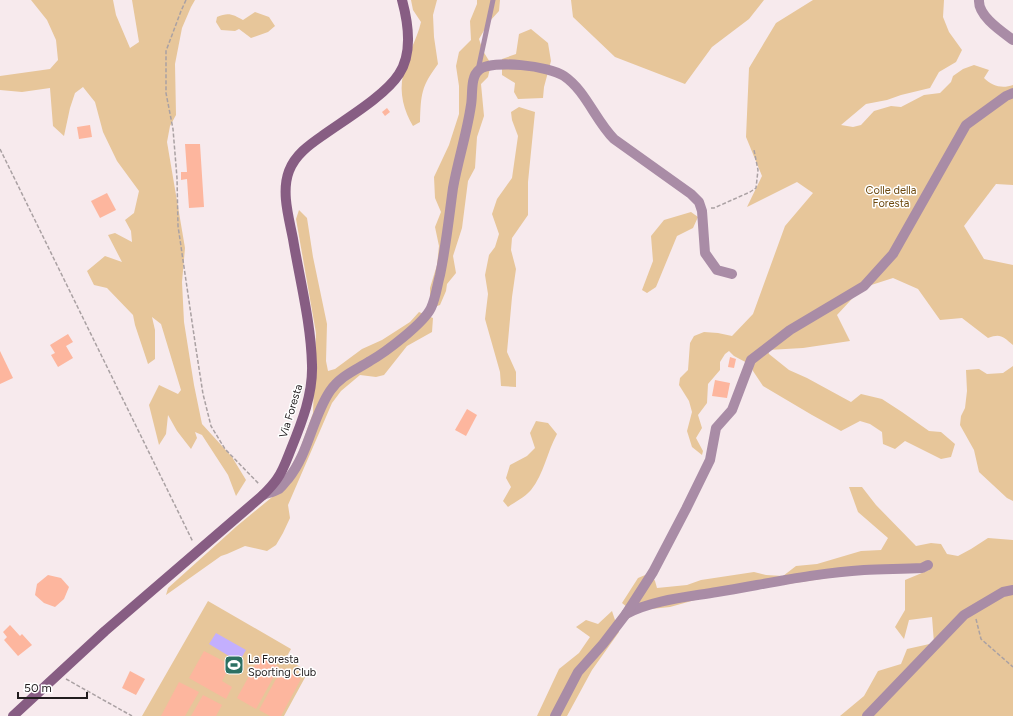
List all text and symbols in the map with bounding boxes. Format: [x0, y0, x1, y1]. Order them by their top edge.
park label: Colle della Foresta [866, 184, 916, 210]
street label: Via Foresta [277, 383, 305, 439]
place label: La Foresta Sporting Club [248, 653, 316, 679]
sports icon: La Foresta Sporting Club [223, 654, 245, 676]
scale bar [18, 674, 87, 700]
text: 50 m [24, 681, 52, 695]

